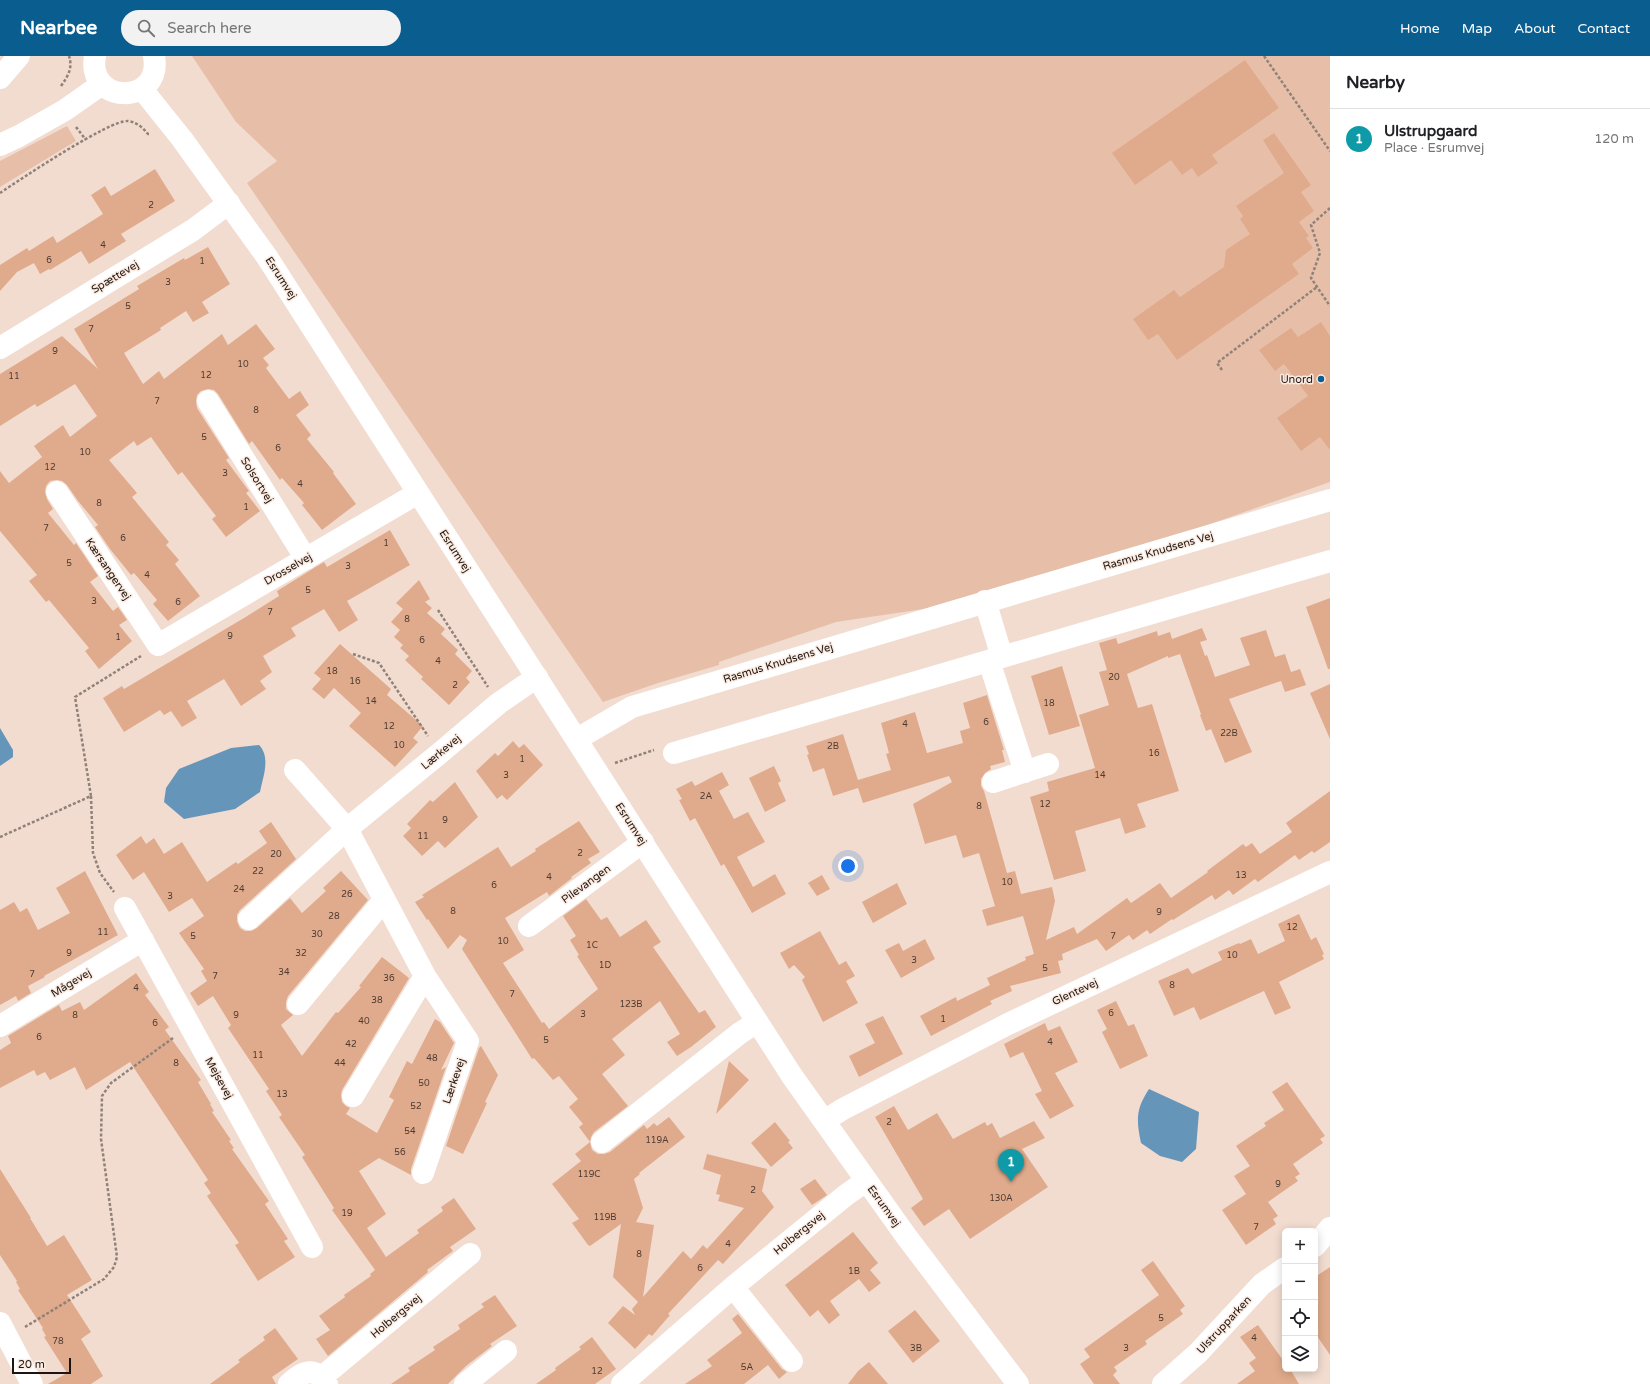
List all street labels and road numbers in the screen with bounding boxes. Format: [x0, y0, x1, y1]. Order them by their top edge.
street label: Esrumvej [262, 254, 300, 302]
street label: Spættevej [89, 258, 141, 296]
street label: Solsortvej [238, 455, 276, 505]
street label: Esrumvej [436, 527, 474, 575]
street label: Rasmus Knudsens Vej [1101, 529, 1215, 573]
street label: Kærsangervej [83, 536, 134, 603]
street label: Drosselvej [262, 550, 314, 588]
street label: Rasmus Knudsens Vej [721, 640, 835, 686]
street label: Lærkevej [419, 732, 463, 772]
street label: Esrumvej [612, 800, 650, 848]
street label: Pilevangen [559, 862, 613, 906]
street label: Mågevej [48, 966, 94, 1000]
street label: Glentevej [1050, 976, 1100, 1008]
street label: Mejsevej [202, 1055, 236, 1101]
street label: Lærkevej [440, 1056, 468, 1106]
street label: Esrumvej [865, 1183, 903, 1229]
street label: Holbergsvej [771, 1208, 827, 1257]
street label: Holbergsvej [368, 1291, 424, 1341]
street label: Ulstrupparken [1194, 1293, 1254, 1357]

